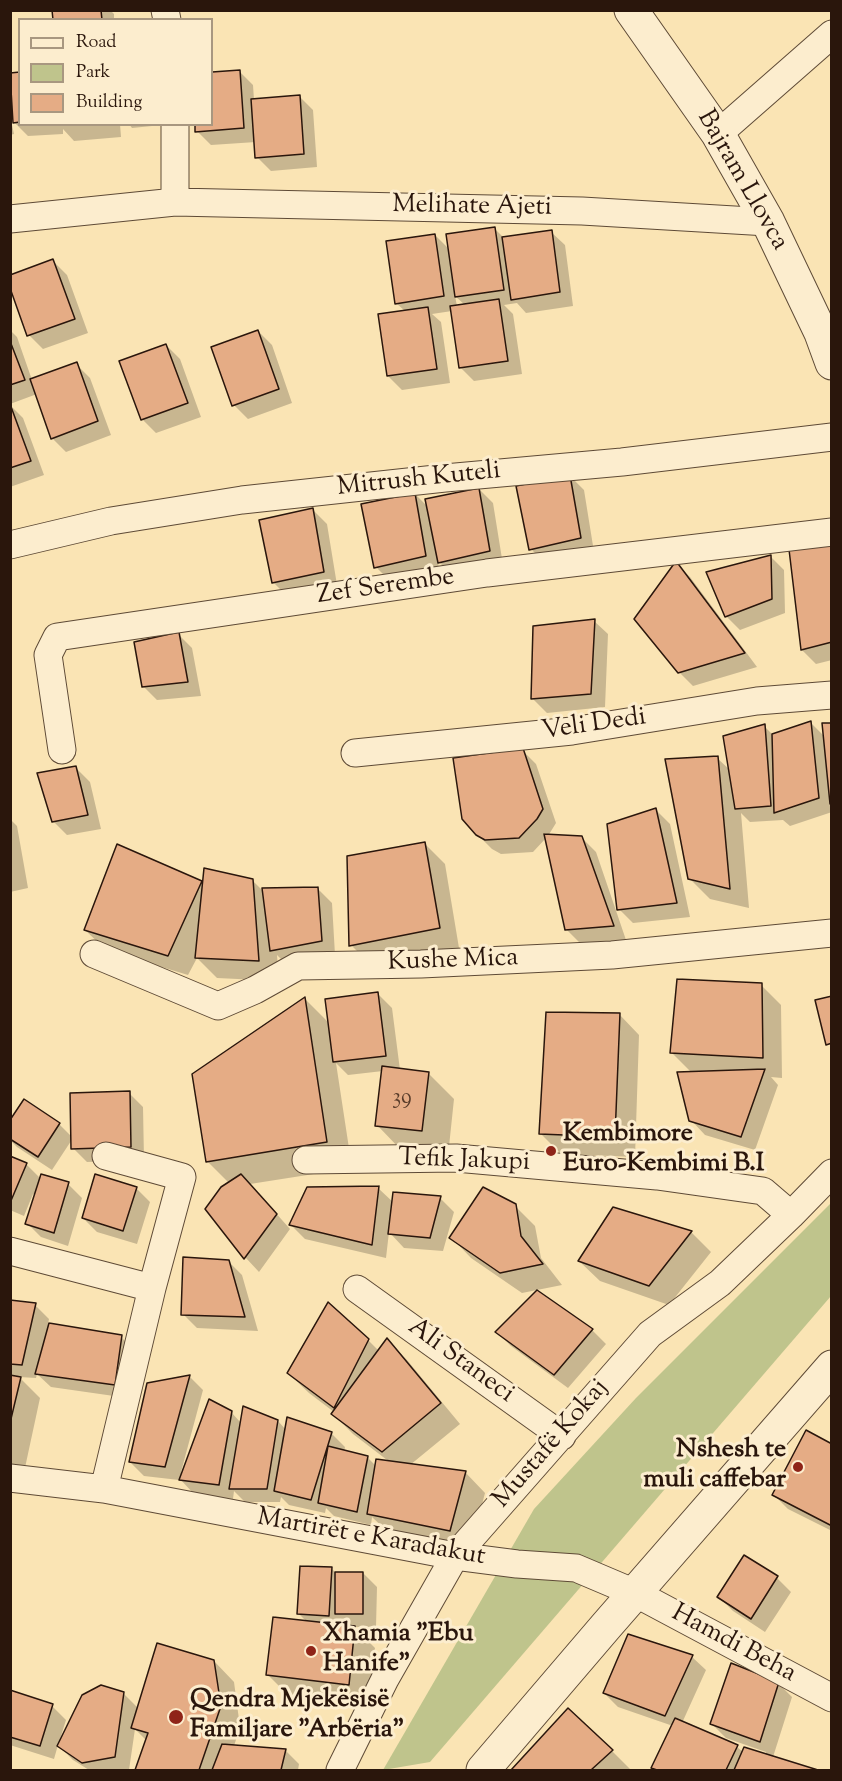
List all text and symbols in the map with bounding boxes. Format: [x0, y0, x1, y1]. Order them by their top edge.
legend [18, 18, 213, 126]
text: Road [76, 30, 116, 56]
text: Park [76, 60, 110, 86]
text: Building [76, 90, 142, 116]
street label: Bajram Llovca [688, 105, 794, 257]
street label: Melihate Ajeti [392, 191, 552, 225]
street label: Mitrush Kuteli [336, 457, 502, 505]
street label: Zef Serembe [315, 563, 457, 613]
street label: Veli Dedi [540, 703, 648, 749]
street label: Kushe Mica [387, 944, 519, 980]
house number: 39 [392, 1086, 412, 1112]
place label: Kembimore Euro-Kembimi B.I [563, 1120, 764, 1182]
street label: Tefik Jakupi [398, 1144, 530, 1180]
marker: Kembimore Euro-Kembimi B.I [544, 1144, 558, 1158]
street label: Ali Staneci [401, 1313, 519, 1411]
street label: Mustafë Kokaj [488, 1374, 616, 1516]
place label: Nshesh te muli caffebar [643, 1436, 786, 1498]
marker: Nshesh te muli caffebar [791, 1460, 805, 1474]
street label: Martirët e Karadakut [254, 1504, 488, 1574]
street label: Hamdi Beha [665, 1599, 801, 1691]
place label: Xhamia "Ebu Hanife" [323, 1620, 473, 1682]
marker: Xhamia "Ebu Hanife" [304, 1644, 318, 1658]
place label: Qendra Mjekësisë Familjare "Arbëria" [190, 1686, 404, 1748]
marker: Qendra Mjekësisë Familjare "Arbëria" [167, 1708, 185, 1726]

